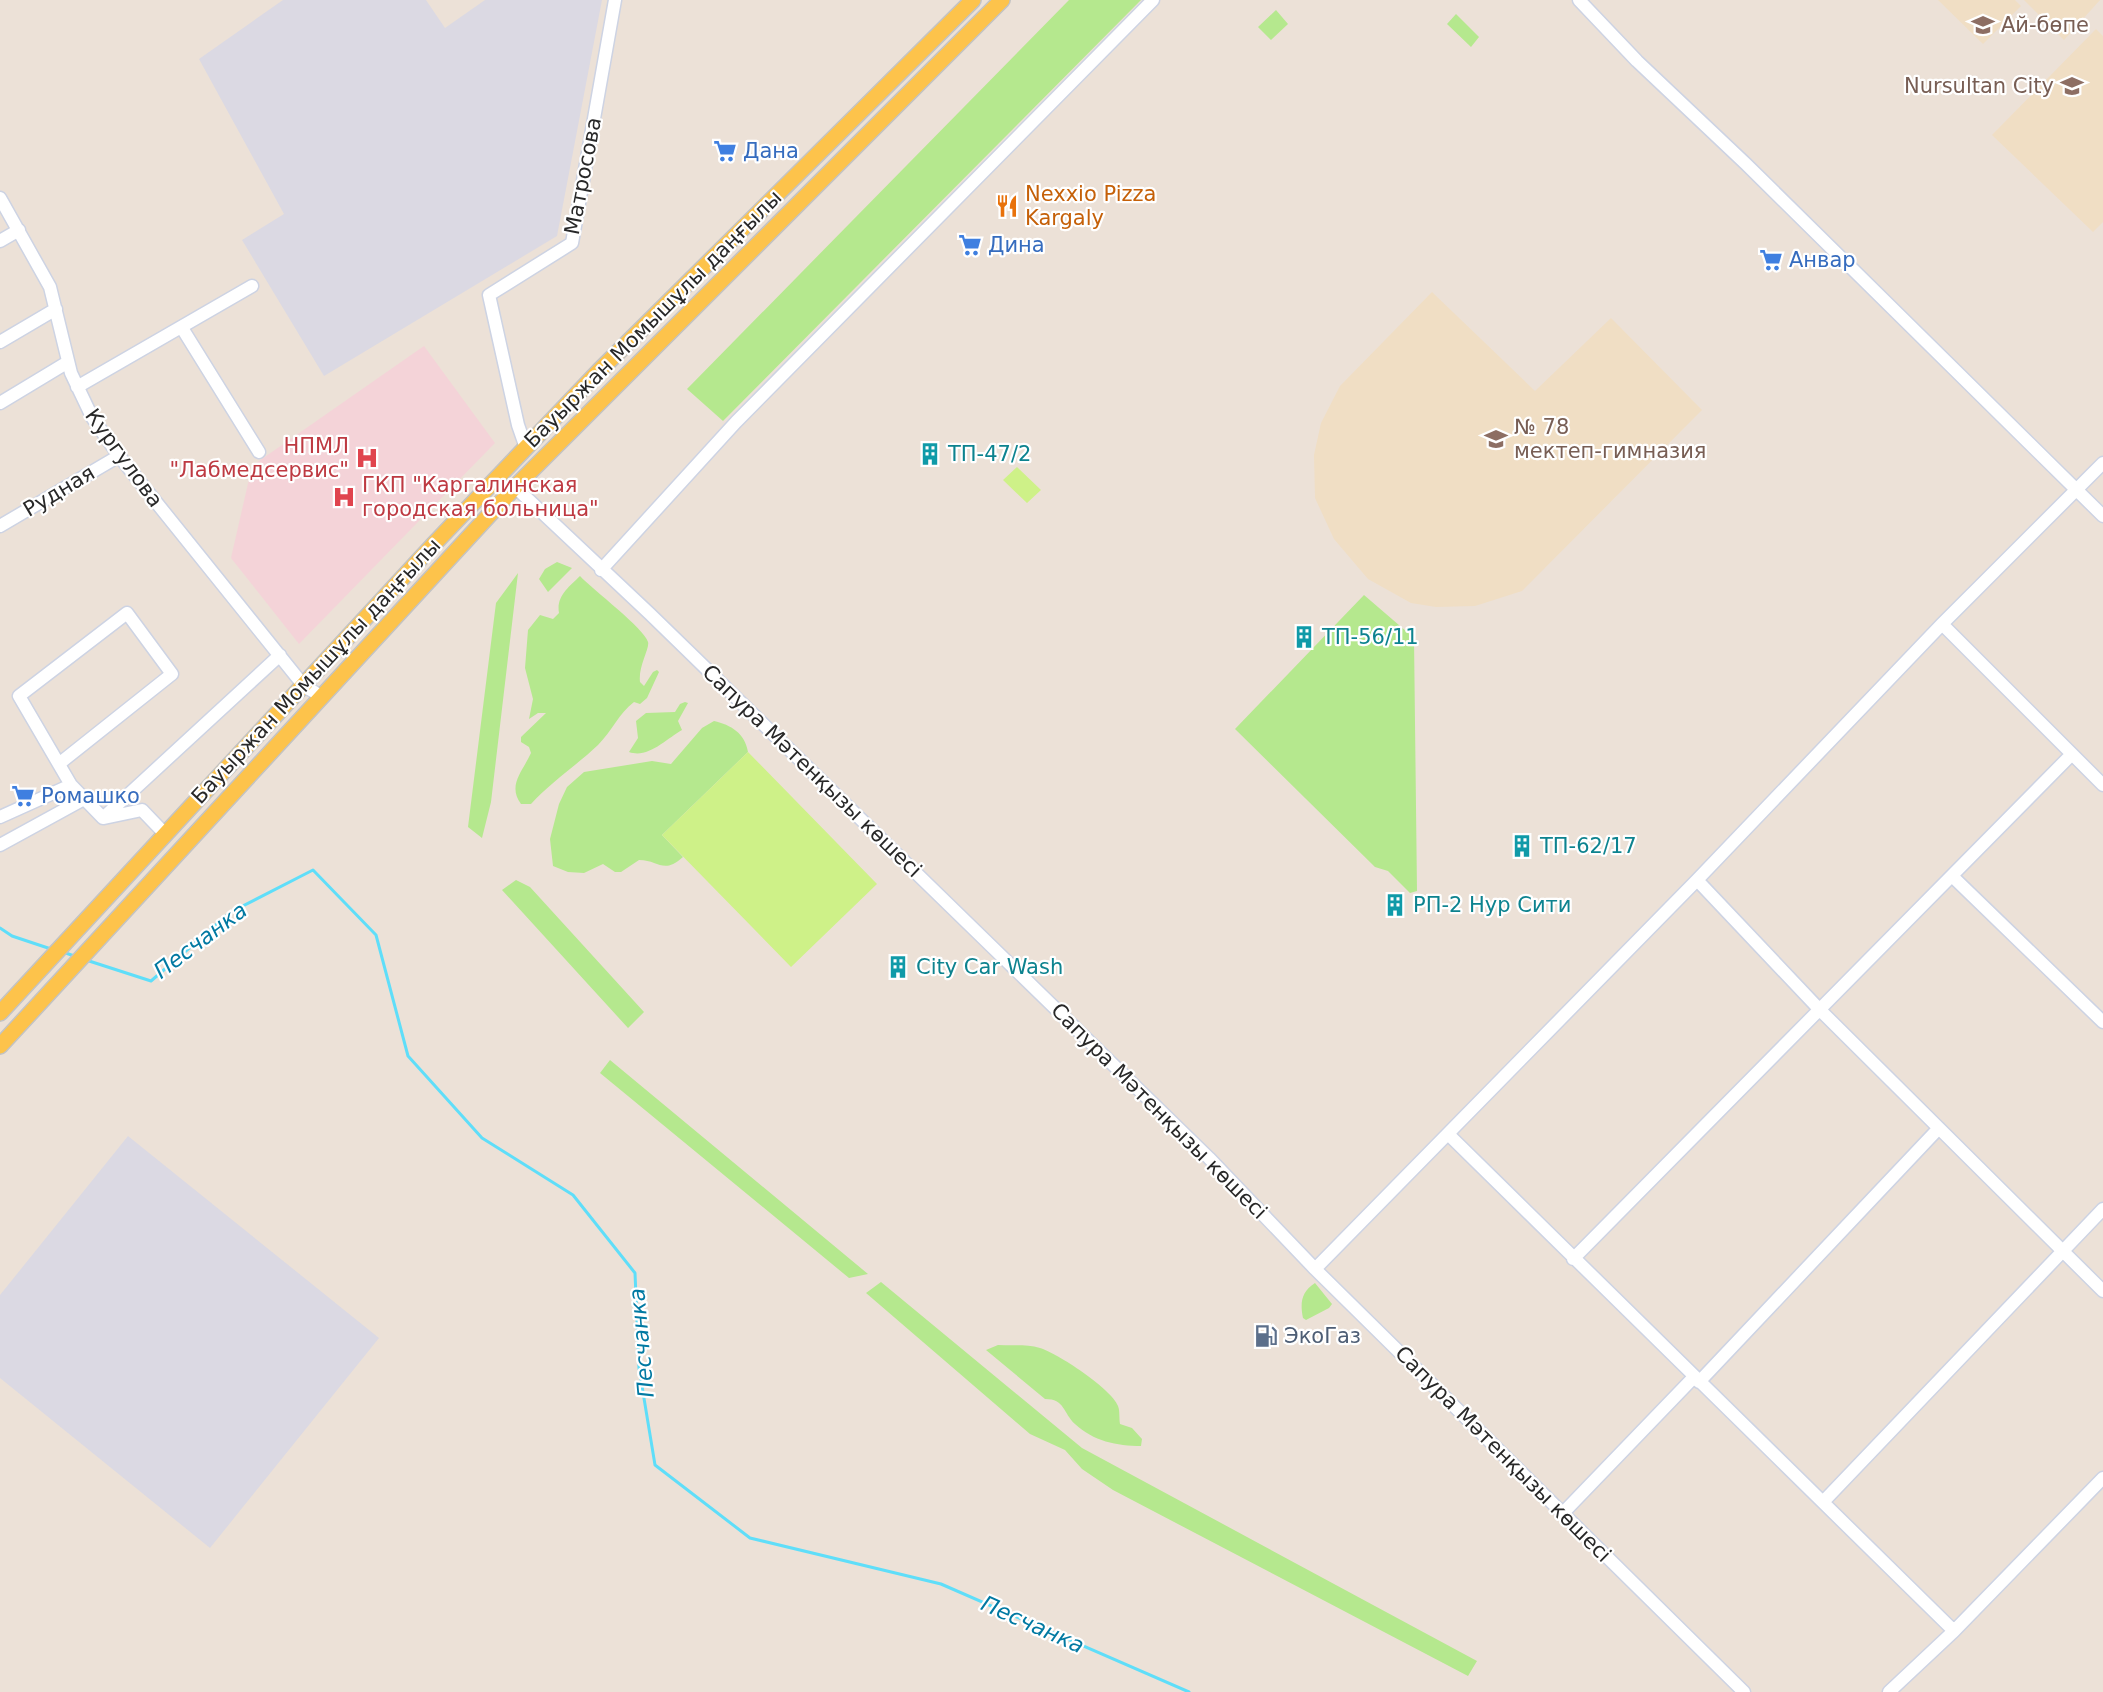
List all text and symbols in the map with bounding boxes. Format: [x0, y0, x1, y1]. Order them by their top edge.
school or university icon: Ай-бөпе [1970, 12, 1996, 38]
place label: Ай-бөпе [2001, 13, 2089, 37]
school or university icon: Nursultan City [2059, 73, 2085, 99]
place label: Nursultan City [1904, 74, 2054, 98]
street label: Матросова [560, 115, 606, 237]
supermarket icon: Дана [712, 138, 738, 164]
place label: Дана [743, 139, 799, 163]
place label: Nexxio Pizza Kargaly [1025, 182, 1156, 230]
street label: Бауыржан Момышұлы даңғылы [519, 185, 787, 453]
restaurant icon: Nexxio Pizza Kargaly [994, 193, 1020, 219]
supermarket icon: Дина [957, 232, 983, 258]
place label: Дина [988, 233, 1045, 257]
supermarket icon: Анвар [1758, 247, 1784, 273]
place label: Анвар [1789, 248, 1856, 272]
street label: Кургулова [80, 404, 168, 512]
place label: № 78 мектеп-гимназия [1514, 415, 1706, 463]
school or university icon: № 78 мектеп-гимназия [1483, 426, 1509, 452]
place label: НПМЛ "Лабмедсервис" [169, 434, 349, 482]
building icon: ТП-47/2 [917, 441, 943, 467]
place label: ТП-47/2 [947, 442, 1031, 466]
hospital icon: НПМЛ "Лабмедсервис" [354, 445, 380, 471]
street label: Рудная [19, 460, 99, 522]
place label: ГКП "Каргалинская городская больница" [362, 473, 599, 521]
hospital icon: ГКП "Каргалинская городская больница" [331, 484, 357, 510]
street label: Бауыржан Момышұлы даңғылы [187, 533, 445, 809]
building icon: ТП-56/11 [1291, 624, 1317, 650]
place label: ТП-56/11 [1321, 625, 1419, 649]
street label: Сапура Мәтенқызы көшесі [697, 660, 927, 882]
supermarket icon: Ромашко [10, 783, 36, 809]
place label: Ромашко [41, 784, 140, 808]
building icon: ТП-62/17 [1509, 833, 1535, 859]
place label: ТП-62/17 [1539, 834, 1637, 858]
building icon: РП-2 Нур Сити [1382, 892, 1408, 918]
place label: РП-2 Нур Сити [1413, 893, 1571, 917]
water label: Песчанка [149, 897, 252, 983]
building icon: City Car Wash [885, 954, 911, 980]
place label: City Car Wash [916, 955, 1063, 979]
street label: Сапура Мәтенқызы көшесі [1046, 998, 1272, 1224]
water label: Песчанка [624, 1287, 659, 1399]
fuel station icon: ЭкоГаз [1253, 1323, 1279, 1349]
place label: ЭкоГаз [1284, 1324, 1361, 1348]
street label: Сапура Мәтенқызы көшесі [1390, 1341, 1616, 1567]
water label: Песчанка [978, 1591, 1088, 1658]

